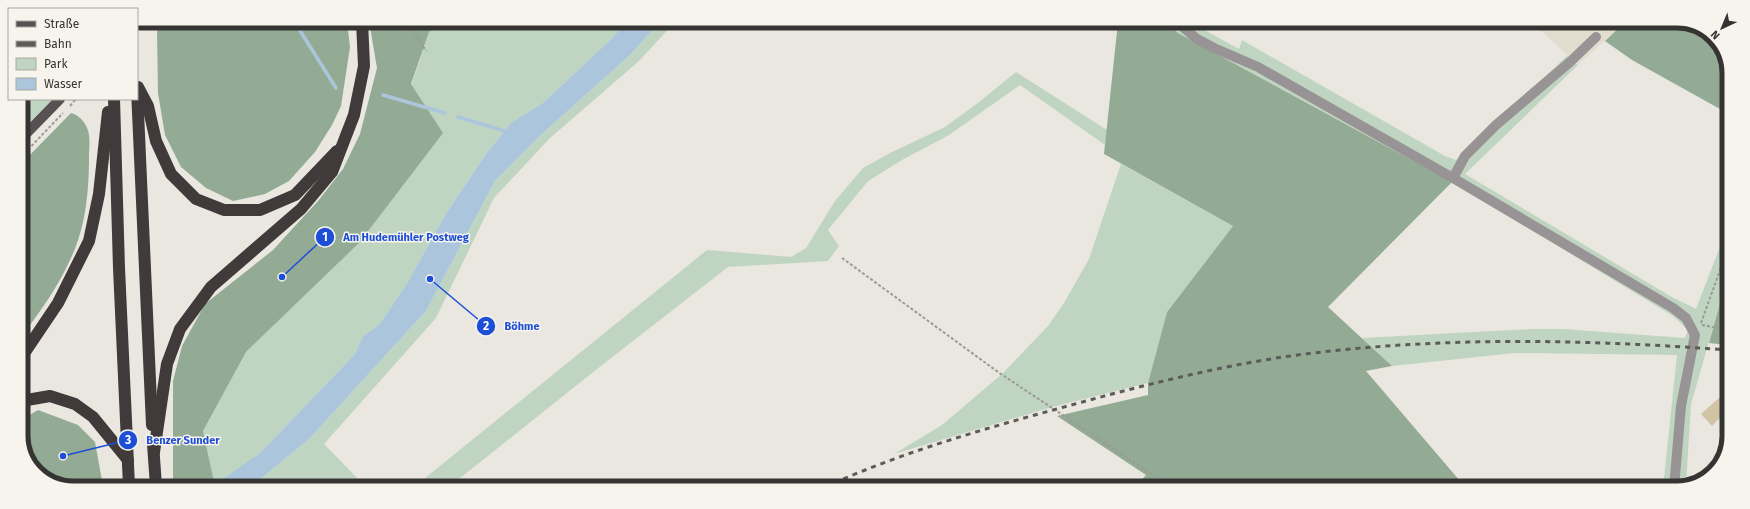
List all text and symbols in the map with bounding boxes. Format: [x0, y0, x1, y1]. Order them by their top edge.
legend [8, 8, 138, 100]
north arrow [1702, 8, 1742, 48]
text: Straße [44, 17, 79, 31]
text: N [1708, 28, 1723, 42]
text: Bahn [44, 37, 72, 51]
text: Park [44, 57, 68, 71]
text: Wasser [44, 77, 83, 91]
callout: Am Hudemühler Postweg [315, 226, 477, 249]
text: 1 [322, 230, 328, 244]
text: Am Hudemühler Postweg [342, 231, 470, 244]
callout: Böhme [476, 315, 547, 338]
text: 2 [483, 319, 489, 333]
text: Böhme [505, 320, 539, 333]
callout: Benzer Sunder [118, 429, 228, 452]
text: 3 [124, 433, 131, 447]
text: Benzer Sunder [146, 434, 220, 447]

